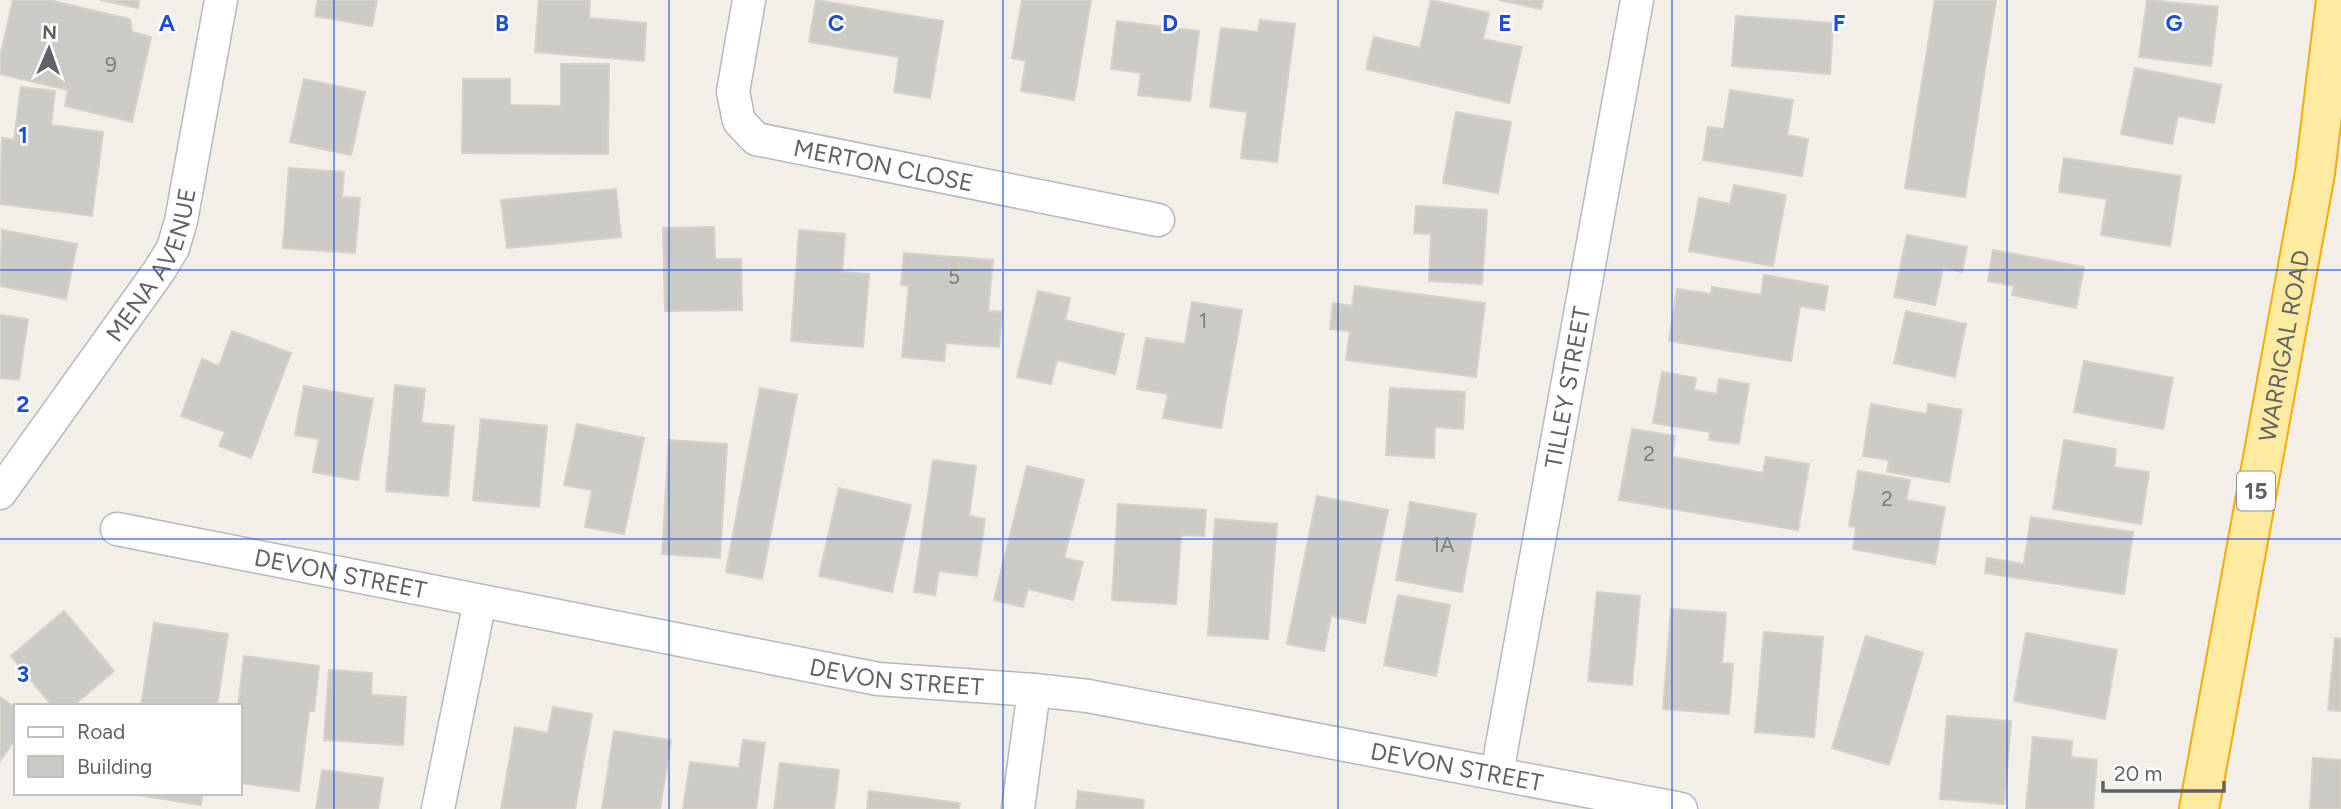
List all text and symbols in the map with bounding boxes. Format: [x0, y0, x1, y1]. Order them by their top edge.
text: A [159, 9, 176, 37]
text: B [495, 9, 509, 37]
text: C [828, 9, 845, 37]
text: D [1162, 9, 1178, 37]
text: E [1498, 9, 1512, 37]
text: F [1833, 9, 1846, 37]
text: G [2165, 9, 2183, 37]
north arrow [14, 14, 84, 84]
text: N [42, 21, 57, 44]
house number: 9 [105, 52, 117, 77]
text: 1 [18, 121, 28, 149]
street label: MERTON CLOSE [791, 132, 976, 197]
street label: MENA AVENUE [99, 186, 201, 347]
street label: WARRIGAL ROAD [2252, 247, 2315, 444]
house number: 5 [948, 264, 960, 289]
street label: TILLEY STREET [1538, 304, 1596, 471]
house number: 1 [1199, 308, 1207, 333]
text: 2 [16, 390, 30, 418]
house number: 2 [1643, 441, 1655, 466]
road number: 15 [2237, 471, 2275, 510]
house number: 2 [1881, 486, 1893, 511]
house number: 1A [1432, 532, 1454, 557]
street label: DEVON STREET [252, 542, 429, 604]
street label: DEVON STREET [807, 651, 985, 701]
text: 3 [17, 660, 29, 688]
legend [14, 704, 242, 795]
text: Road [77, 719, 125, 744]
street label: DEVON STREET [1368, 736, 1546, 797]
scale bar [2103, 750, 2224, 794]
text: Building [77, 754, 152, 779]
text: 20 m [2114, 761, 2162, 786]

